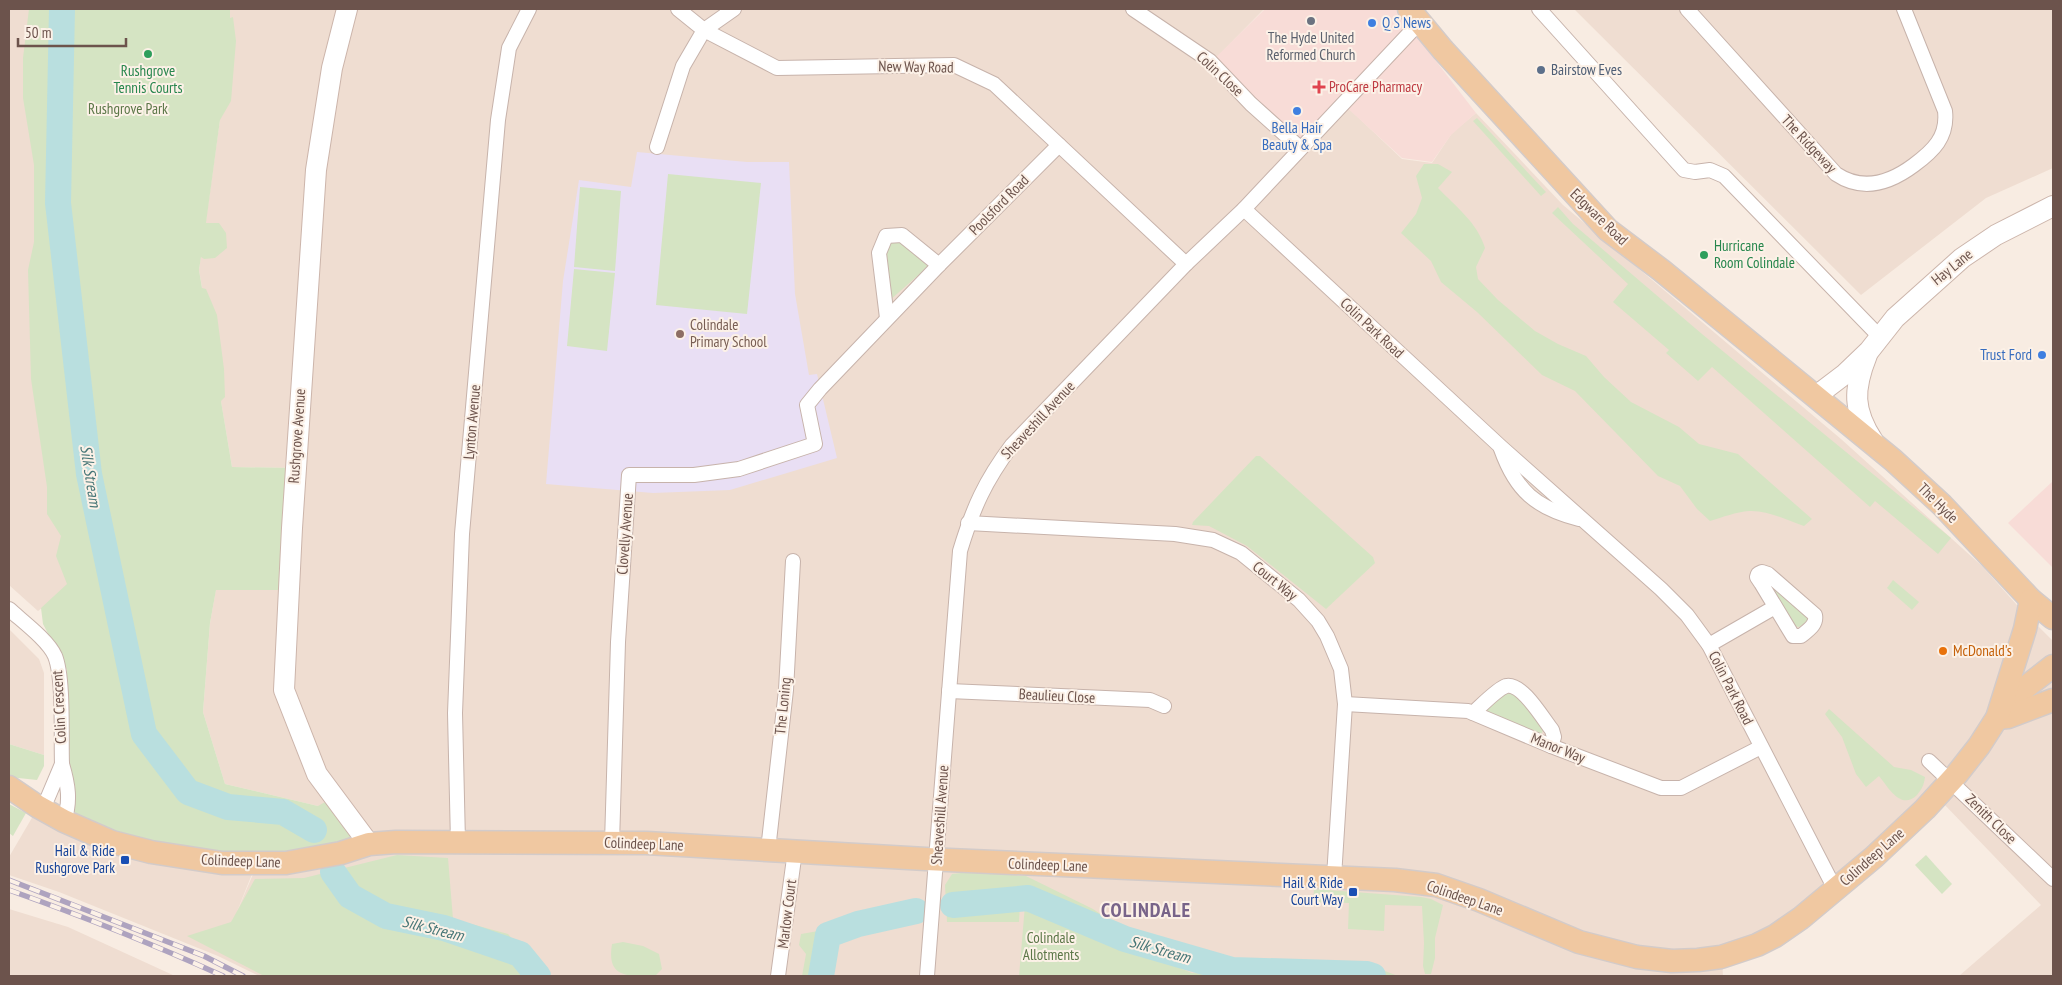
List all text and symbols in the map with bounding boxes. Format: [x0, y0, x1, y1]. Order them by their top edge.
place label: Q S News [1382, 13, 1431, 32]
scale bar [18, 15, 125, 47]
marker: The Hyde United Reformed Church [1305, 15, 1317, 27]
marker: Q S News [1366, 17, 1378, 29]
text: 50 m [25, 23, 51, 42]
place label: The Hyde United Reformed Church [1267, 28, 1355, 64]
street label: Colin Close [1193, 47, 1248, 100]
marker: Rushgrove Tennis Courts [142, 48, 154, 60]
street label: New Way Road [878, 56, 954, 77]
place label: Bairstow Eves [1551, 60, 1622, 79]
place label: Rushgrove Tennis Courts [113, 61, 183, 97]
marker: Bairstow Eves [1535, 64, 1547, 76]
place label: ProCare Pharmacy [1329, 77, 1423, 96]
marker: ProCare Pharmacy [1313, 81, 1325, 93]
park label: Rushgrove Park [88, 99, 168, 118]
marker: Bella Hair Beauty & Spa [1291, 105, 1303, 117]
street label: The Ridgeway [1778, 111, 1841, 177]
place label: Bella Hair Beauty & Spa [1262, 118, 1332, 154]
street label: Poolsford Road [965, 171, 1033, 239]
street label: Edgware Road [1566, 184, 1632, 249]
place label: Hurricane Room Colindale [1714, 236, 1795, 272]
street label: Hay Lane [1927, 244, 1976, 289]
marker: Hurricane Room Colindale [1698, 249, 1710, 261]
street label: Colin Park Road [1337, 293, 1408, 362]
place label: Colindale Primary School [690, 315, 767, 351]
marker: Colindale Primary School [674, 328, 686, 340]
place label: Trust Ford [1980, 345, 2032, 364]
marker: Trust Ford [2036, 349, 2048, 361]
street label: Sheaveshill Avenue [997, 377, 1079, 463]
street label: Lynton Avenue [459, 384, 484, 460]
street label: Rushgrove Avenue [284, 388, 309, 484]
water label: Silk Stream [76, 444, 106, 510]
street label: The Hyde [1914, 479, 1962, 527]
street label: Clovelly Avenue [612, 493, 637, 575]
street label: Court Way [1249, 557, 1302, 605]
place label: McDonald's [1953, 641, 2012, 660]
marker: McDonald's [1937, 645, 1949, 657]
street label: Colin Park Road [1705, 648, 1758, 728]
street label: Colin Crescent [47, 670, 70, 744]
street label: The Loning [770, 676, 795, 736]
street label: Beaulieu Close [1018, 684, 1096, 707]
street label: Manor Way [1528, 728, 1588, 767]
street label: Sheaveshill Avenue [927, 764, 952, 865]
street label: Zenith Close [1962, 790, 2021, 848]
street label: Colindeep Lane [1835, 823, 1908, 890]
street label: Colindeep Lane [604, 833, 684, 854]
place label: Hail & Ride Rushgrove Park [35, 841, 115, 877]
street label: Colindeep Lane [201, 850, 281, 871]
marker: Hail & Ride Rushgrove Park [119, 854, 131, 866]
street label: Colindeep Lane [1008, 854, 1088, 875]
place label: Hail & Ride Court Way [1283, 873, 1343, 909]
street label: Colindeep Lane [1424, 876, 1506, 919]
street label: Marlow Court [773, 878, 800, 949]
marker: Hail & Ride Court Way [1347, 886, 1359, 898]
district label: COLINDALE [1101, 897, 1191, 923]
water label: Silk Stream [400, 911, 467, 946]
park label: Colindale Allotments [1023, 928, 1079, 964]
water label: Silk Stream [1127, 931, 1194, 968]

